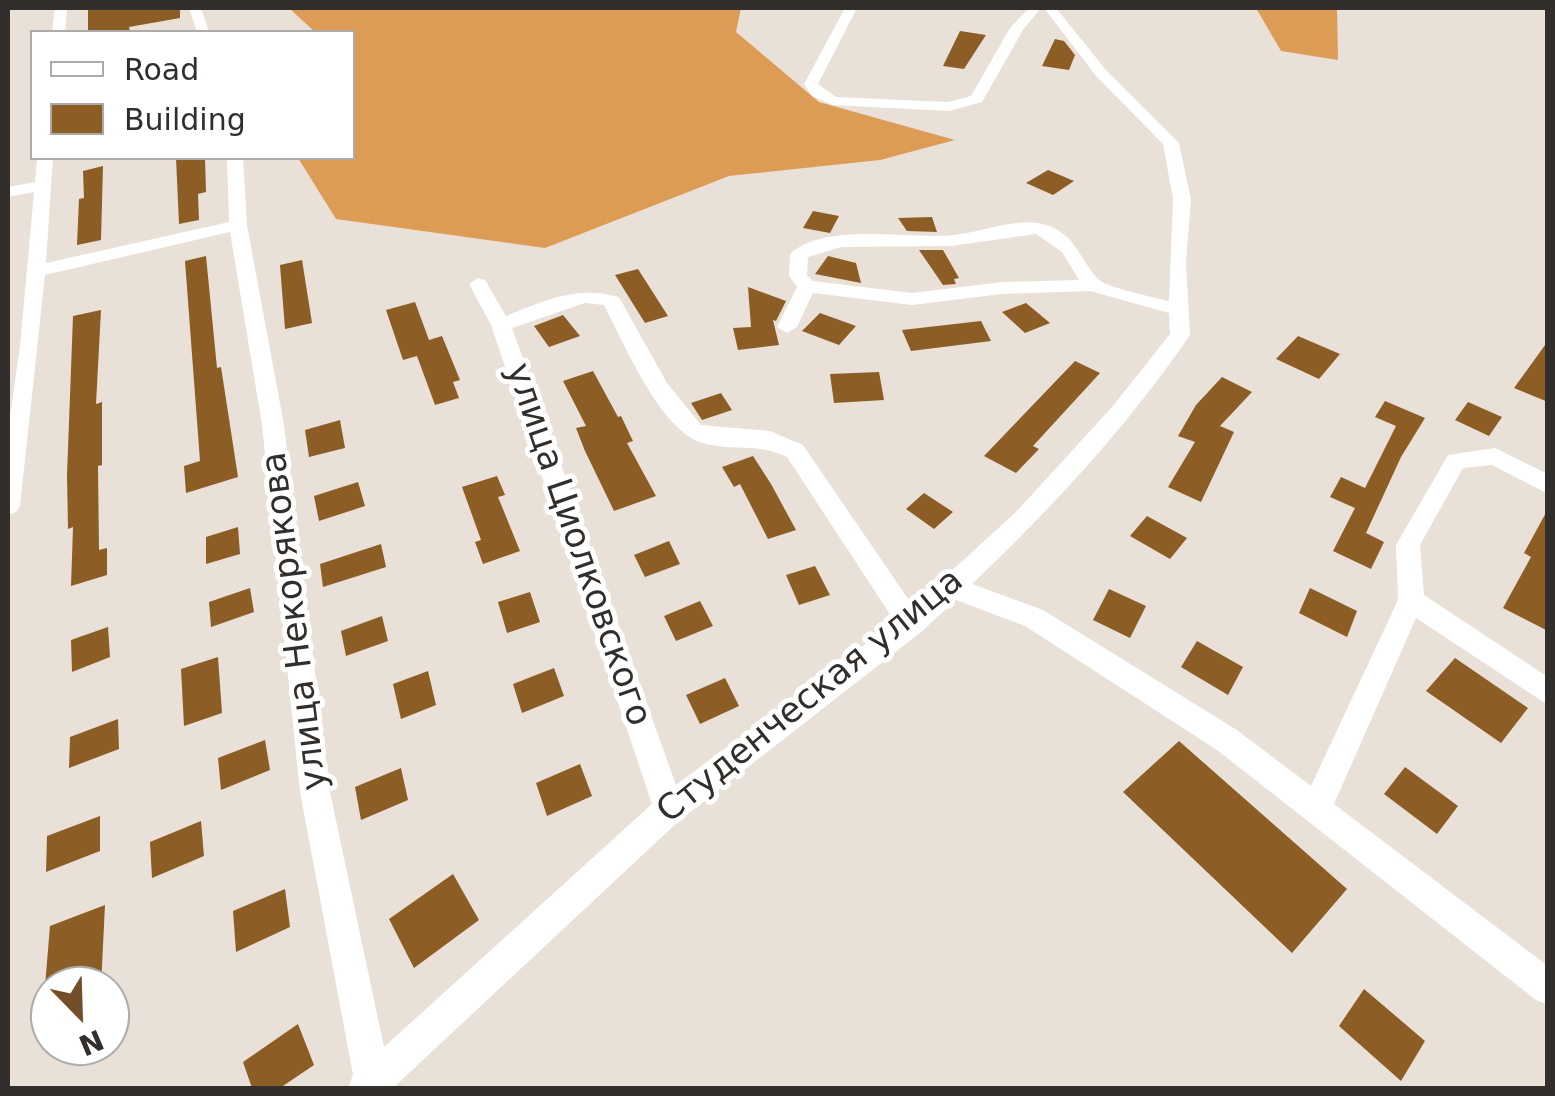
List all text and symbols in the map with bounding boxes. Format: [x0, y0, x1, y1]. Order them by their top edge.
legend [30, 30, 355, 160]
text: Road [124, 52, 199, 87]
text: Building [124, 102, 246, 137]
street label: улица Циолковского [495, 358, 659, 732]
street label: улица Некорякова [254, 449, 338, 793]
street label: Студенческая улица [650, 561, 972, 833]
north arrow [30, 966, 130, 1066]
text: N [74, 1022, 108, 1062]

